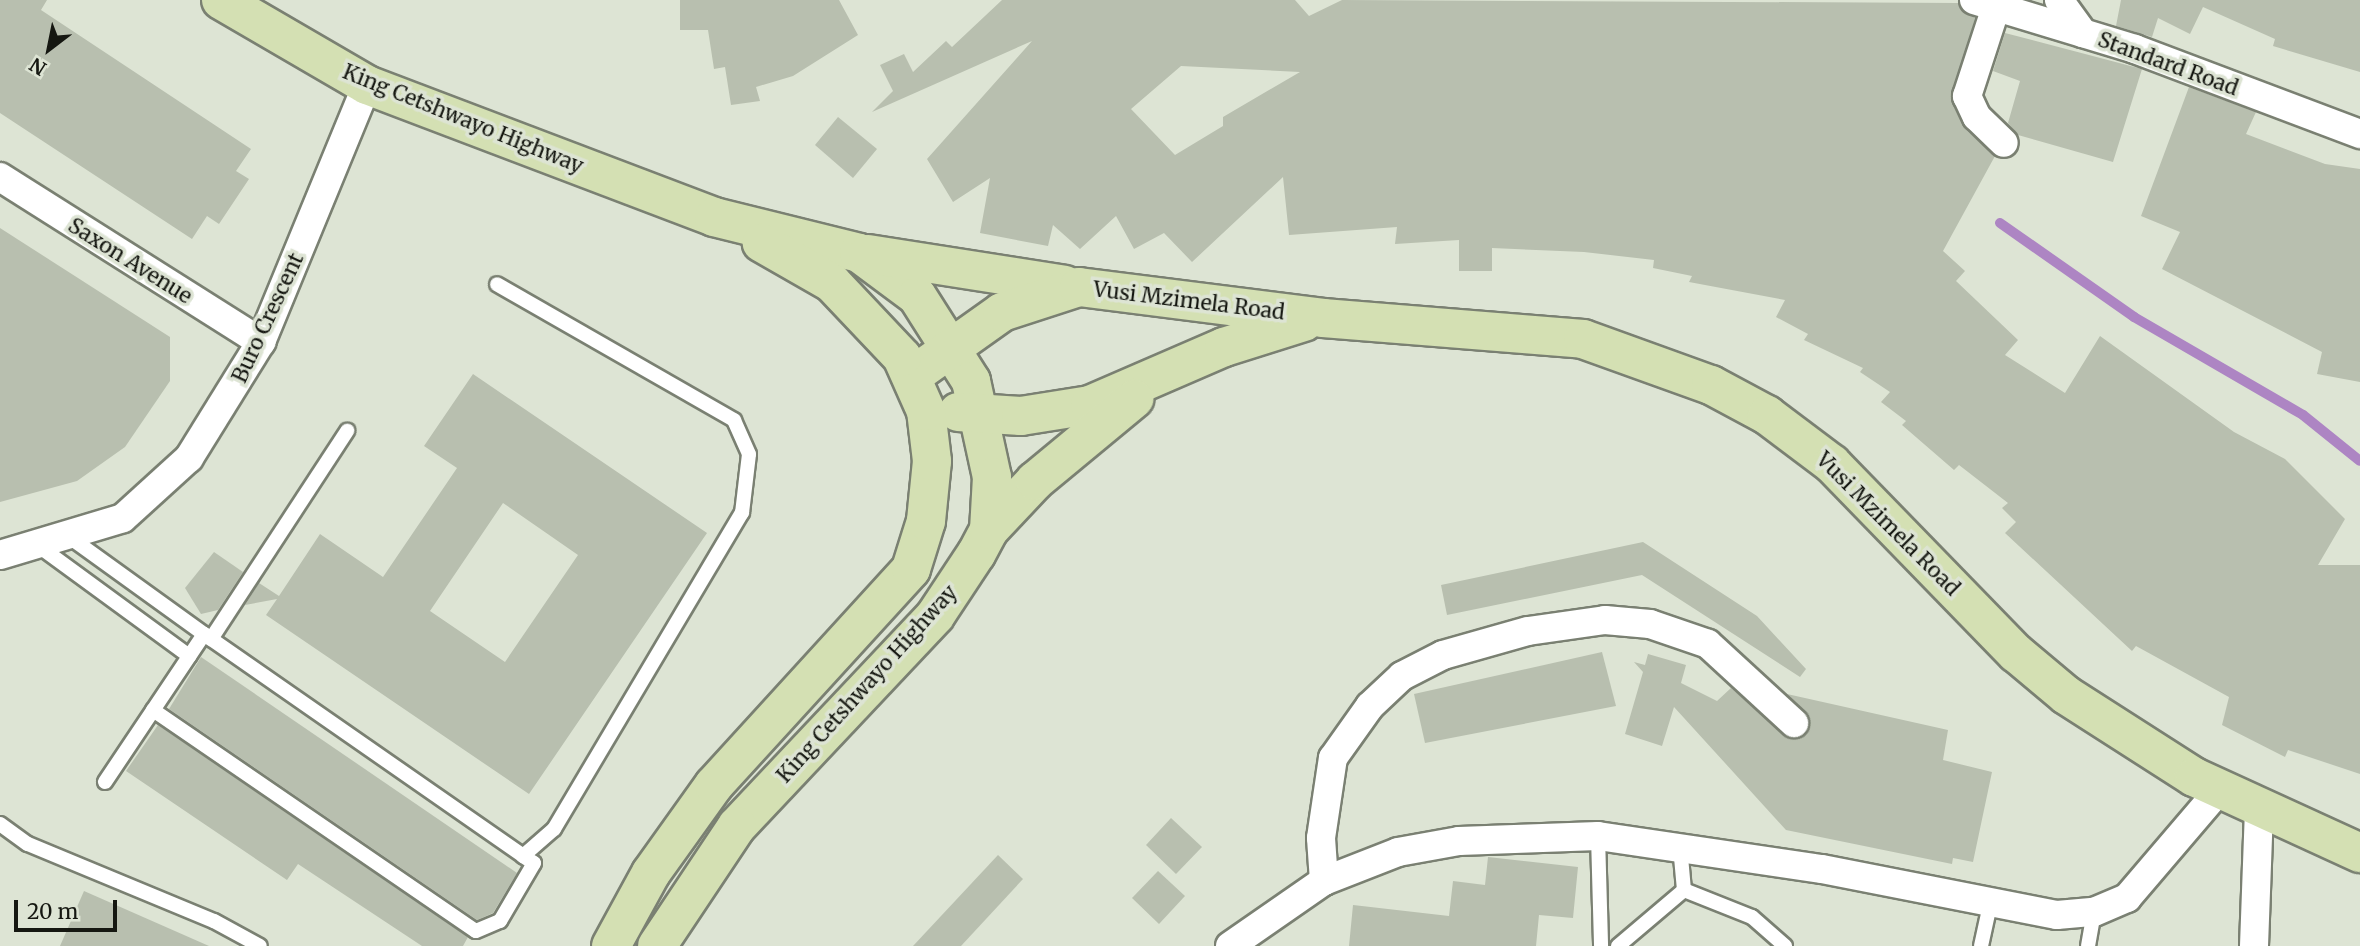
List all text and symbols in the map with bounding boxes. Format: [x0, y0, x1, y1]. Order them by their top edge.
north arrow [14, 14, 84, 84]
street label: Standard Road [2094, 27, 2242, 101]
text: N [25, 53, 51, 81]
street label: King Cetshwayo Highway [339, 59, 587, 179]
street label: Saxon Avenue [63, 213, 197, 309]
street label: Buro Crescent [227, 249, 309, 387]
street label: Vusi Mzimela Road [1092, 277, 1286, 325]
street label: Vusi Mzimela Road [1811, 447, 1965, 601]
street label: King Cetshwayo Highway [772, 580, 962, 788]
scale bar [18, 886, 121, 930]
text: 20 m [27, 898, 78, 925]

